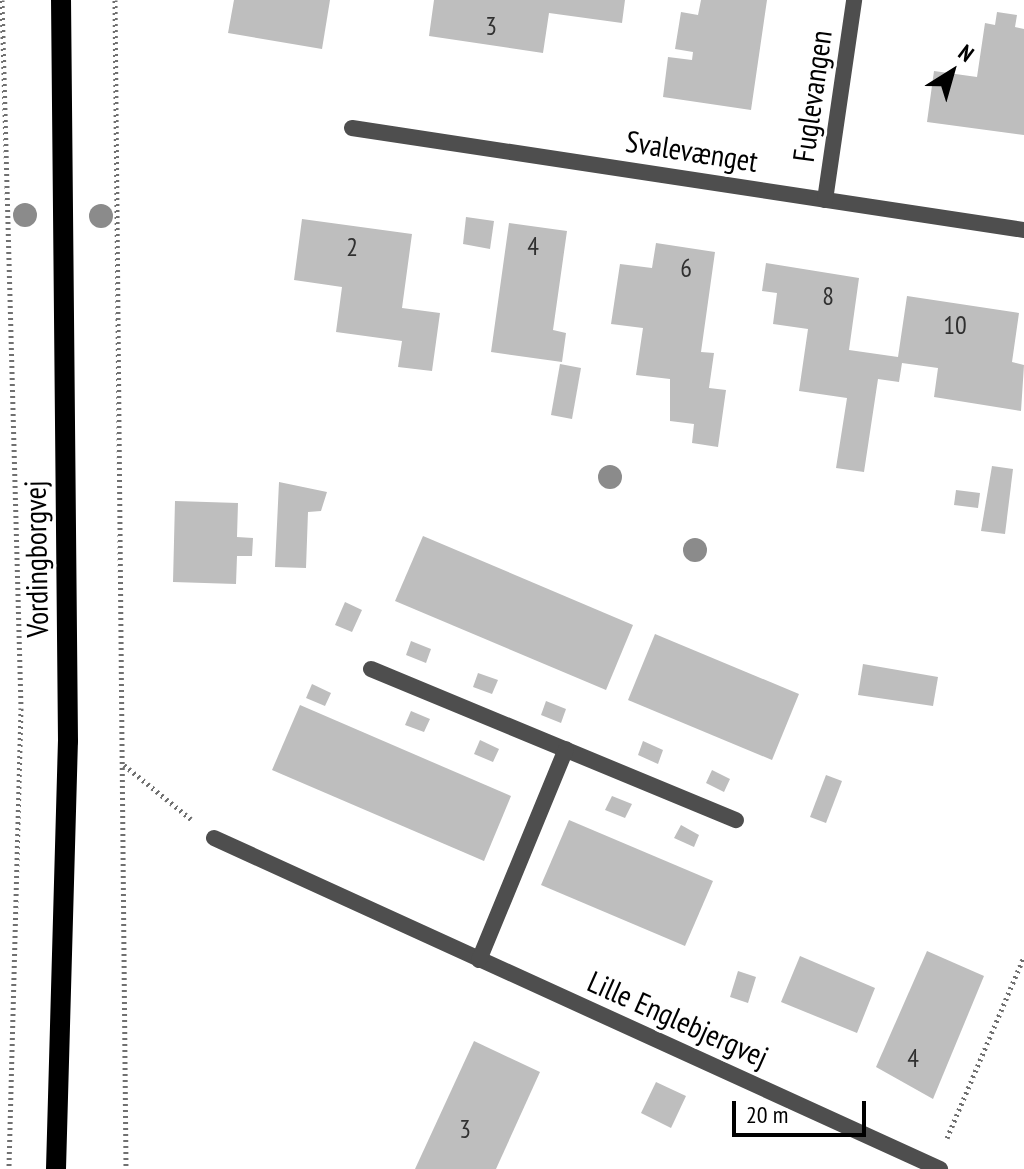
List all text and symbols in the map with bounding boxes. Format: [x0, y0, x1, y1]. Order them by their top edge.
house number: 3 [485, 10, 497, 42]
street label: Fuglevangen [785, 28, 839, 164]
north arrow [912, 32, 992, 112]
text: N [953, 38, 980, 68]
street label: Svalevænget [623, 123, 761, 179]
house number: 4 [527, 230, 539, 262]
house number: 2 [346, 231, 358, 263]
house number: 6 [680, 252, 692, 284]
house number: 8 [822, 280, 834, 312]
house number: 10 [943, 309, 967, 341]
street label: Vordingborgvej [17, 480, 55, 638]
street label: Lille Englebjergvej [582, 963, 774, 1075]
house number: 4 [907, 1042, 919, 1074]
scale bar [736, 1085, 870, 1135]
text: 20 m [746, 1099, 788, 1130]
house number: 3 [459, 1113, 471, 1145]

